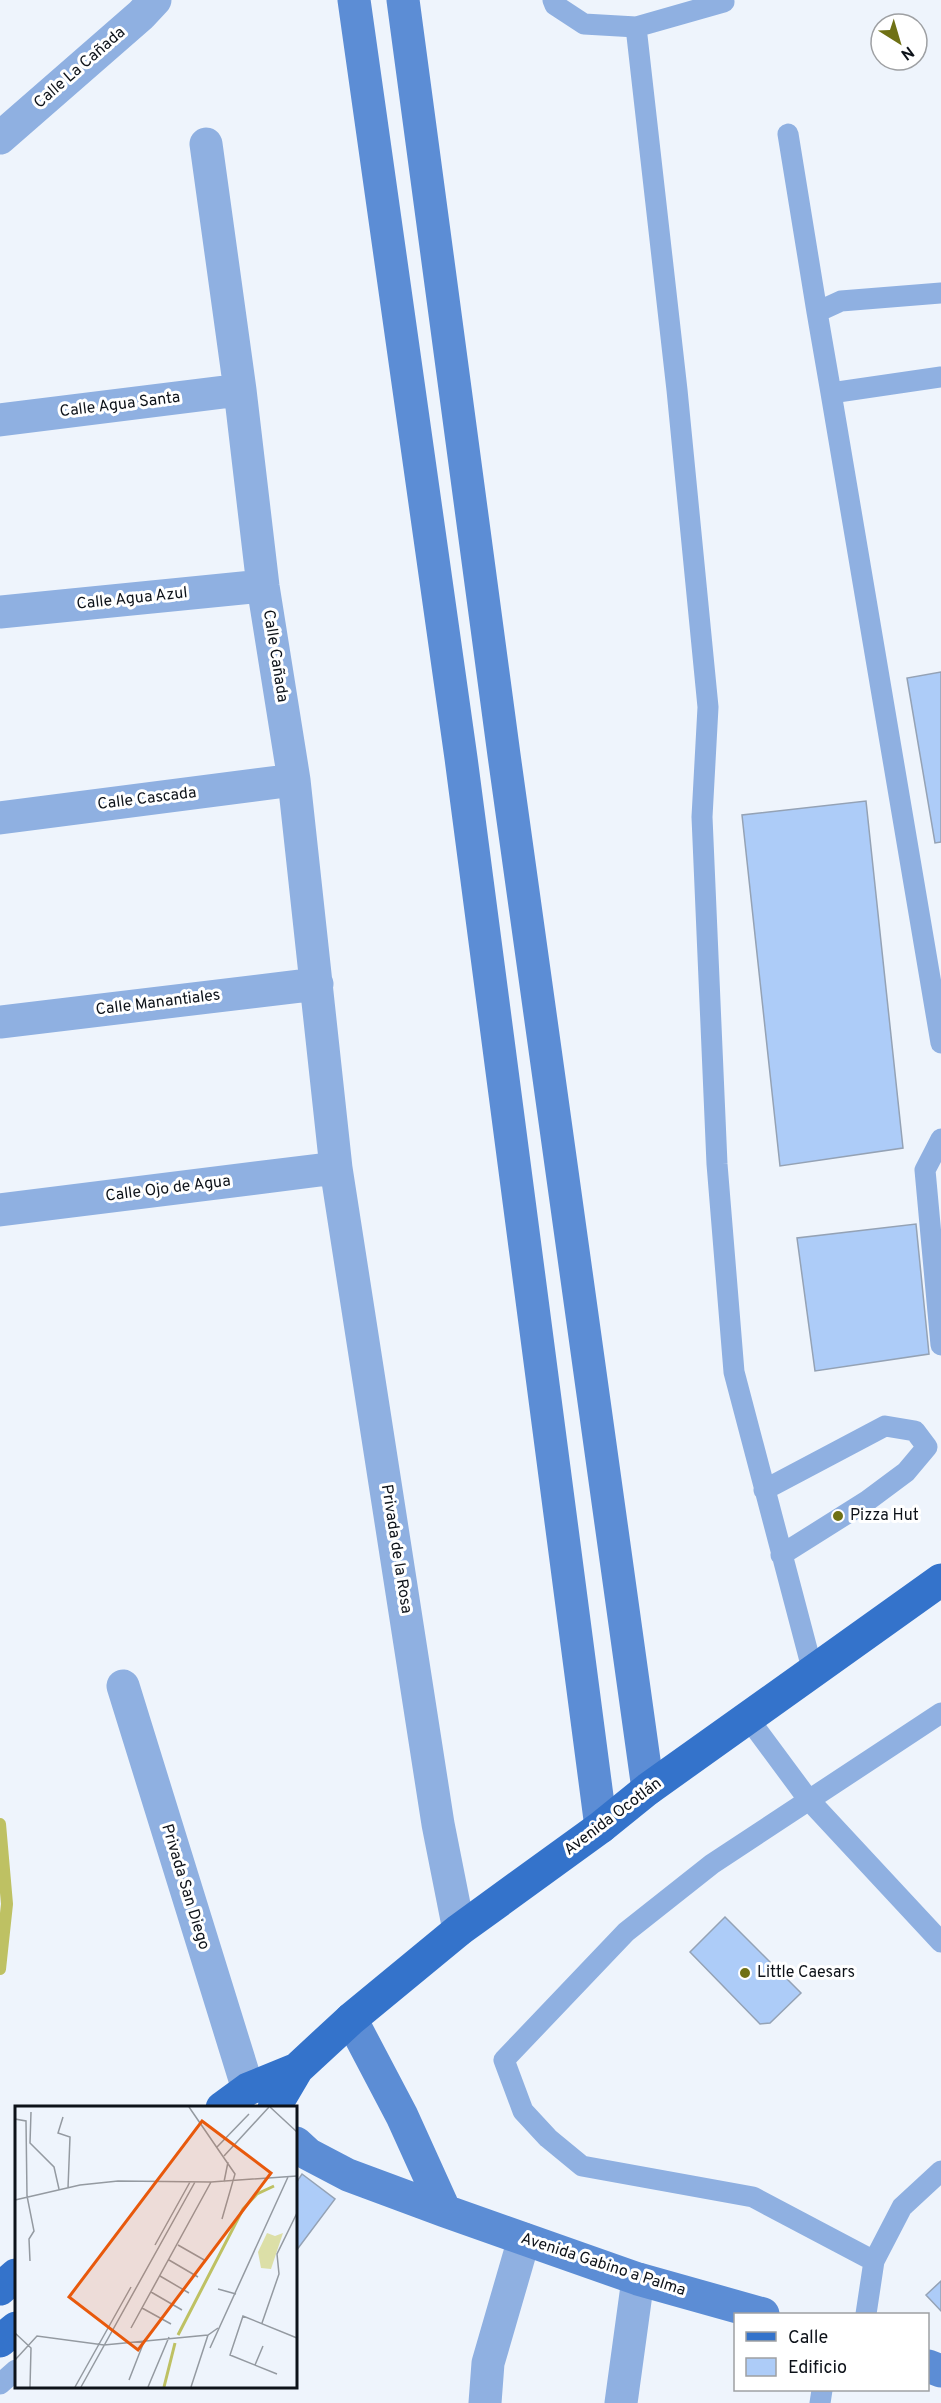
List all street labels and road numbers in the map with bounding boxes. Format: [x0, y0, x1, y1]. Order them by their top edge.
street label: Calle La Cañada [30, 23, 130, 113]
street label: Calle Agua Santa [59, 388, 181, 422]
street label: Calle Agua Azul [76, 583, 188, 615]
street label: Calle Cañada [258, 608, 292, 704]
street label: Calle Cascada [96, 783, 198, 815]
street label: Calle Manantiales [95, 985, 221, 1021]
street label: Calle Ojo de Agua [104, 1171, 232, 1207]
street label: Privada de la Rosa [376, 1483, 416, 1615]
street label: Avenida Ocotlán [560, 1774, 666, 1860]
street label: Privada San Diego [156, 1822, 214, 1952]
street label: Avenida Gabino a Palma [518, 2229, 688, 2301]

